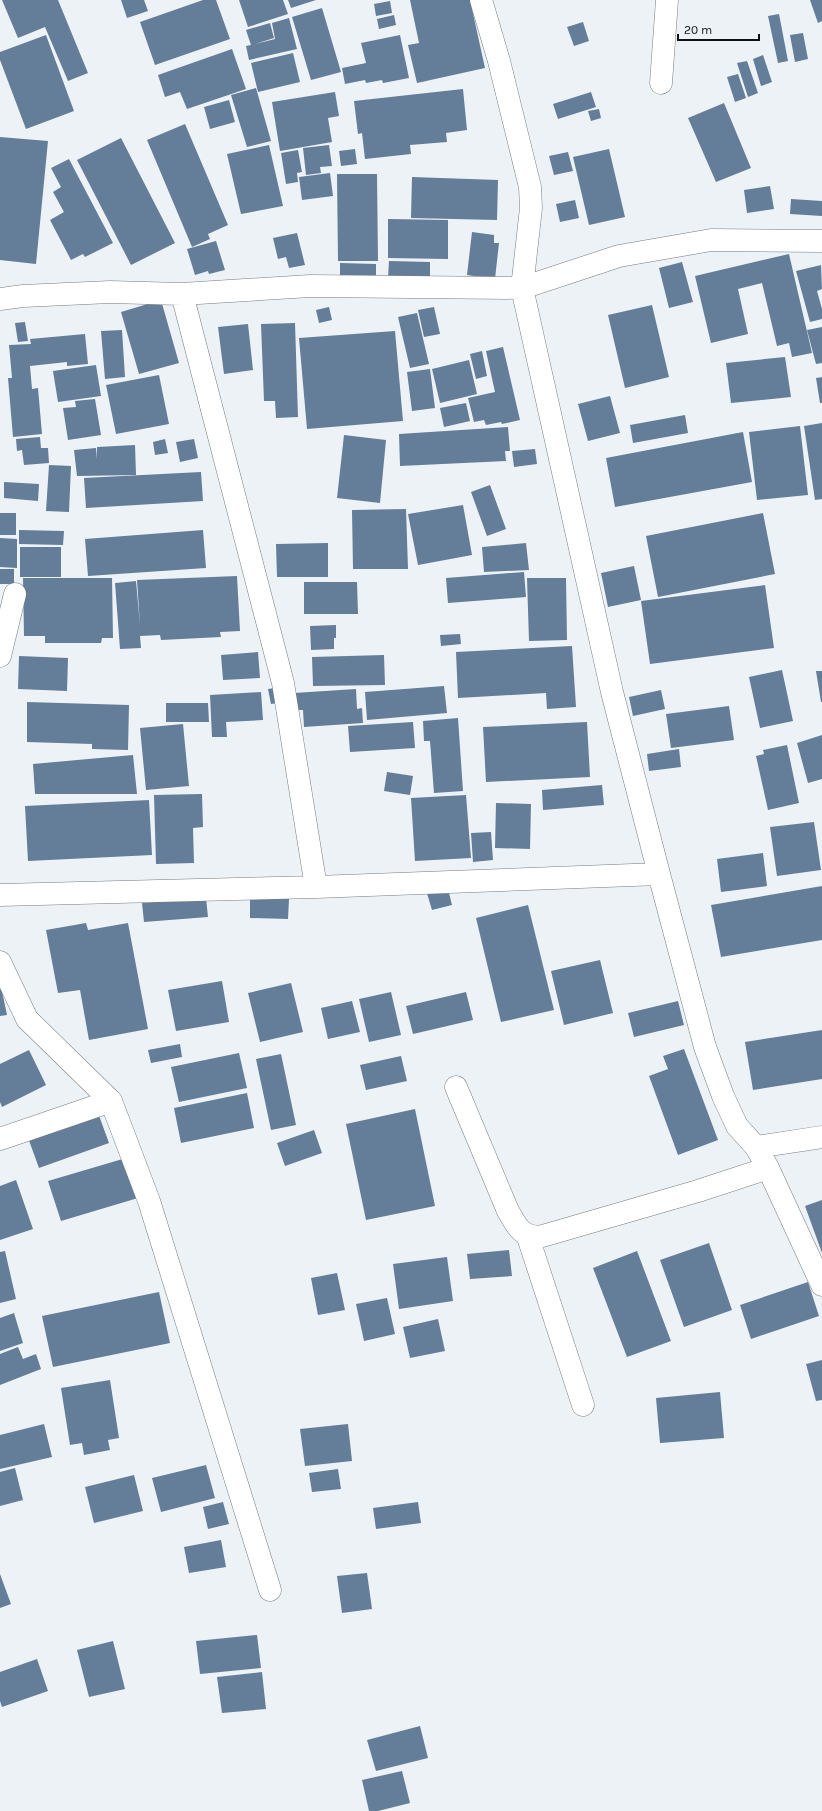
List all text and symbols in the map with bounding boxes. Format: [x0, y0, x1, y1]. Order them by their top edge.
scale bar [678, 16, 759, 42]
text: 20 m [684, 23, 712, 37]

